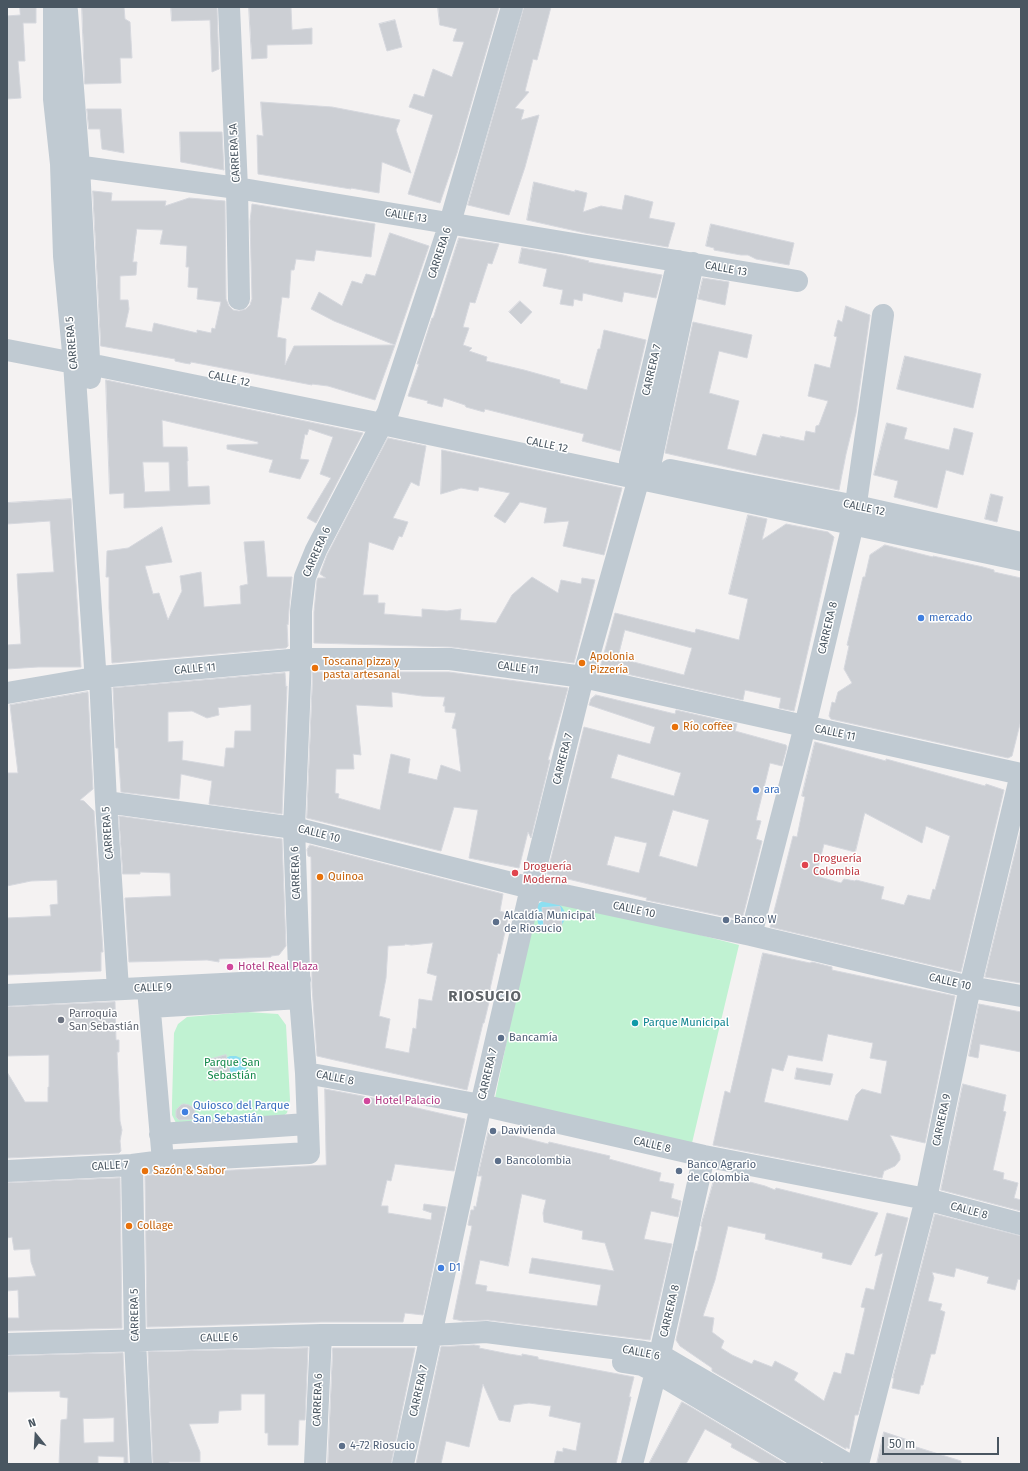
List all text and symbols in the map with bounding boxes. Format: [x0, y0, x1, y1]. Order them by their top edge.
street label: CARRERA 5A [227, 123, 243, 183]
street label: CALLE 13 [384, 206, 428, 226]
street label: CARRERA 6 [425, 226, 455, 280]
street label: CALLE 13 [704, 259, 748, 279]
street label: CARRERA 5 [63, 316, 81, 370]
street label: CARRERA 7 [640, 343, 664, 397]
street label: CALLE 12 [207, 368, 251, 390]
street label: CALLE 12 [525, 434, 569, 456]
street label: CALLE 12 [842, 497, 886, 519]
street label: CARRERA 6 [300, 525, 334, 579]
street label: CARRERA 8 [816, 600, 840, 656]
place label: mercado [929, 611, 972, 625]
marker: mercado [916, 613, 926, 623]
place label: Apolonia Pizzería [590, 650, 634, 676]
place label: Toscana pizza y pasta artesanal [323, 655, 400, 681]
marker: Apolonia Pizzería [577, 658, 587, 668]
street label: CALLE 11 [497, 659, 539, 677]
street label: CALLE 11 [174, 661, 216, 677]
marker: Toscana pizza y pasta artesanal [310, 663, 320, 673]
place label: Río coffee [683, 720, 733, 734]
marker: Río coffee [670, 722, 680, 732]
street label: CALLE 11 [813, 722, 857, 744]
street label: CARRERA 7 [550, 732, 576, 786]
place label: ara [764, 783, 780, 797]
marker: ara [751, 785, 761, 795]
street label: CARRERA 5 [100, 806, 116, 860]
street label: CALLE 10 [296, 822, 342, 846]
street label: CARRERA 6 [288, 846, 304, 900]
place label: Droguería Colombia [813, 852, 862, 878]
place label: Droguería Moderna [523, 860, 572, 886]
marker: Droguería Colombia [800, 860, 810, 870]
marker: Droguería Moderna [510, 868, 520, 878]
place label: Quinoa [328, 870, 364, 884]
marker: Quinoa [315, 872, 325, 882]
street label: CALLE 10 [612, 899, 656, 921]
place label: Alcaldía Municipal de Riosucio [504, 909, 595, 935]
place label: Banco W [734, 913, 777, 927]
marker: Banco W [721, 915, 731, 925]
marker: Alcaldía Municipal de Riosucio [491, 917, 501, 927]
place label: Hotel Real Plaza [238, 960, 318, 974]
marker: Hotel Real Plaza [225, 962, 235, 972]
street label: CALLE 10 [928, 971, 972, 993]
street label: CALLE 9 [134, 981, 172, 995]
district label: RIOSUCIO [448, 988, 522, 1006]
place label: Parroquia San Sebastián [69, 1007, 139, 1033]
marker: Parroquia San Sebastián [56, 1015, 66, 1025]
place label: Parque Municipal [643, 1016, 729, 1030]
marker: Parque Municipal [630, 1018, 640, 1028]
place label: Bancamía [509, 1031, 558, 1045]
marker: Bancamía [496, 1033, 506, 1043]
street label: CARRERA 7 [476, 1047, 500, 1101]
park label: Parque San Sebastián [204, 1056, 260, 1082]
street label: CALLE 8 [315, 1068, 355, 1088]
street label: CARRERA 9 [930, 1093, 954, 1147]
place label: Hotel Palacio [375, 1094, 440, 1108]
marker: Hotel Palacio [362, 1096, 372, 1106]
place label: Quiosco del Parque San Sebastián [193, 1099, 289, 1125]
marker: Quiosco del Parque San Sebastián [180, 1107, 190, 1117]
place label: Davivienda [501, 1124, 556, 1138]
marker: Davivienda [488, 1126, 498, 1136]
street label: CALLE 8 [632, 1134, 672, 1156]
place label: Bancolombia [506, 1154, 571, 1168]
marker: Bancolombia [493, 1156, 503, 1166]
street label: CALLE 7 [91, 1158, 129, 1174]
place label: Banco Agrario de Colombia [687, 1158, 756, 1184]
place label: Sazón & Sabor [153, 1164, 226, 1178]
marker: Sazón & Sabor [140, 1166, 150, 1176]
marker: Banco Agrario de Colombia [674, 1166, 684, 1176]
street label: CALLE 8 [949, 1200, 989, 1222]
place label: Collage [137, 1219, 173, 1233]
marker: Collage [124, 1221, 134, 1231]
place label: D1 [449, 1261, 461, 1275]
marker: D1 [436, 1263, 446, 1273]
street label: CARRERA 8 [658, 1283, 682, 1339]
street label: CARRERA 5 [128, 1288, 142, 1342]
street label: CALLE 6 [200, 1331, 238, 1345]
street label: CALLE 6 [621, 1343, 661, 1363]
street label: CARRERA 7 [407, 1364, 431, 1418]
street label: CARRERA 6 [310, 1373, 326, 1427]
north arrow [16, 1415, 56, 1455]
text: N [27, 1416, 38, 1430]
scale bar [884, 1429, 1001, 1455]
text: 50 m [889, 1437, 915, 1451]
place label: 4-72 Riosucio [350, 1439, 415, 1453]
marker: 4-72 Riosucio [337, 1441, 347, 1451]

